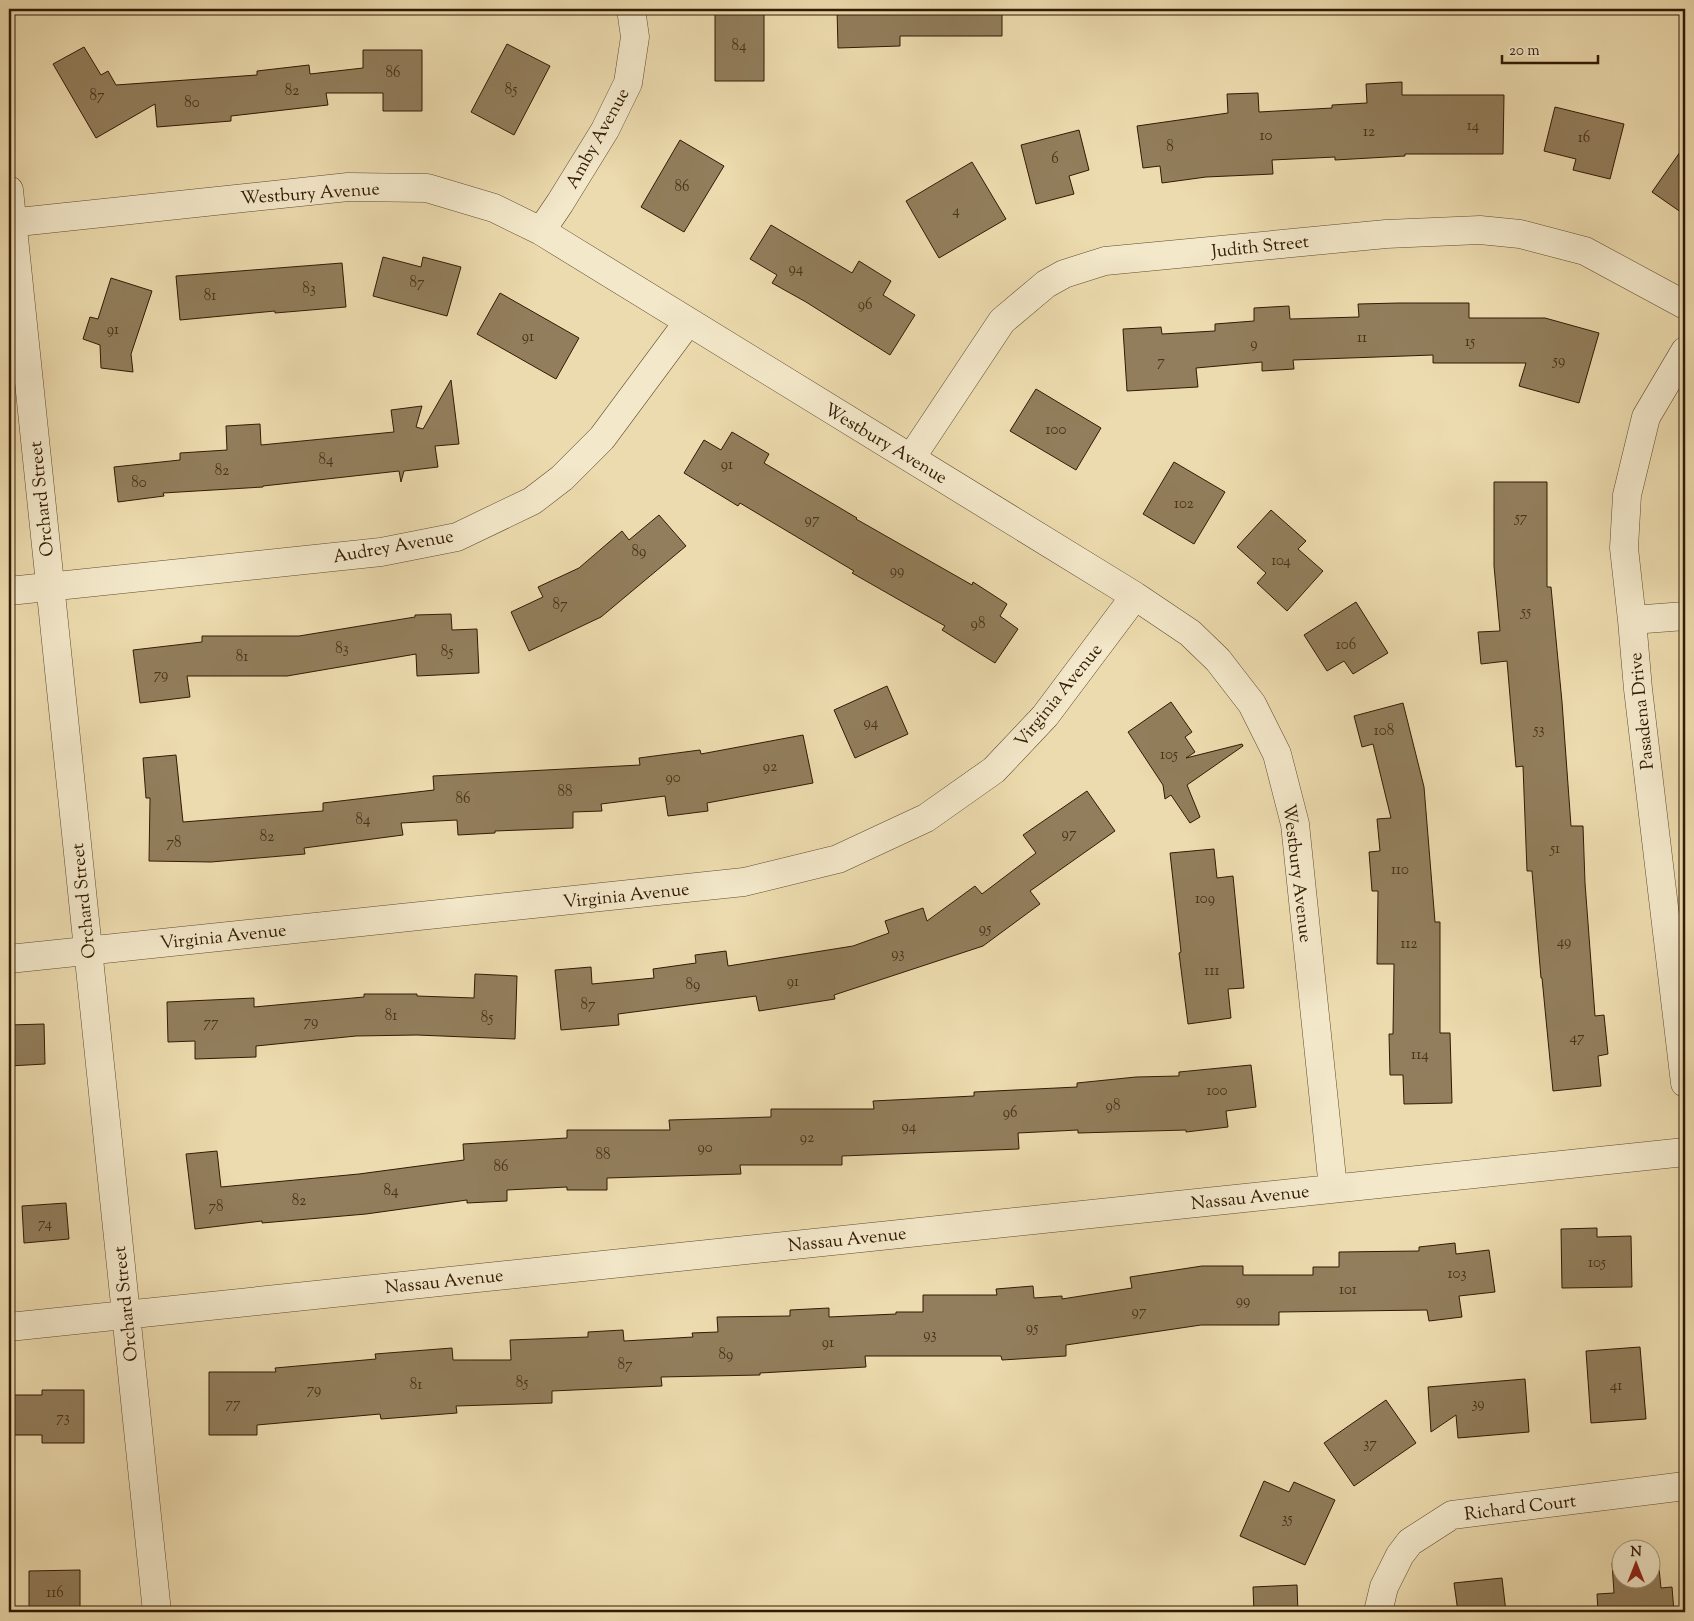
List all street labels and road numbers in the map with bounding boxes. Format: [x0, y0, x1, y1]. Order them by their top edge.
street label: Amby Avenue [560, 84, 637, 194]
street label: Westbury Avenue [240, 177, 381, 213]
street label: Judith Street [1209, 230, 1310, 266]
street label: Westbury Avenue [818, 398, 951, 492]
street label: Orchard Street [24, 440, 62, 558]
street label: Audrey Avenue [331, 525, 456, 571]
street label: Virginia Avenue [1009, 639, 1110, 754]
street label: Pasadena Drive [1624, 651, 1662, 771]
street label: Westbury Avenue [1275, 802, 1317, 944]
street label: Orchard Street [66, 842, 104, 960]
street label: Virginia Avenue [562, 877, 691, 917]
street label: Virginia Avenue [159, 918, 288, 958]
street label: Nassau Avenue [1190, 1180, 1311, 1218]
street label: Nassau Avenue [787, 1222, 908, 1260]
street label: Orchard Street [108, 1245, 146, 1363]
street label: Nassau Avenue [384, 1264, 505, 1302]
street label: Richard Court [1463, 1489, 1578, 1529]

